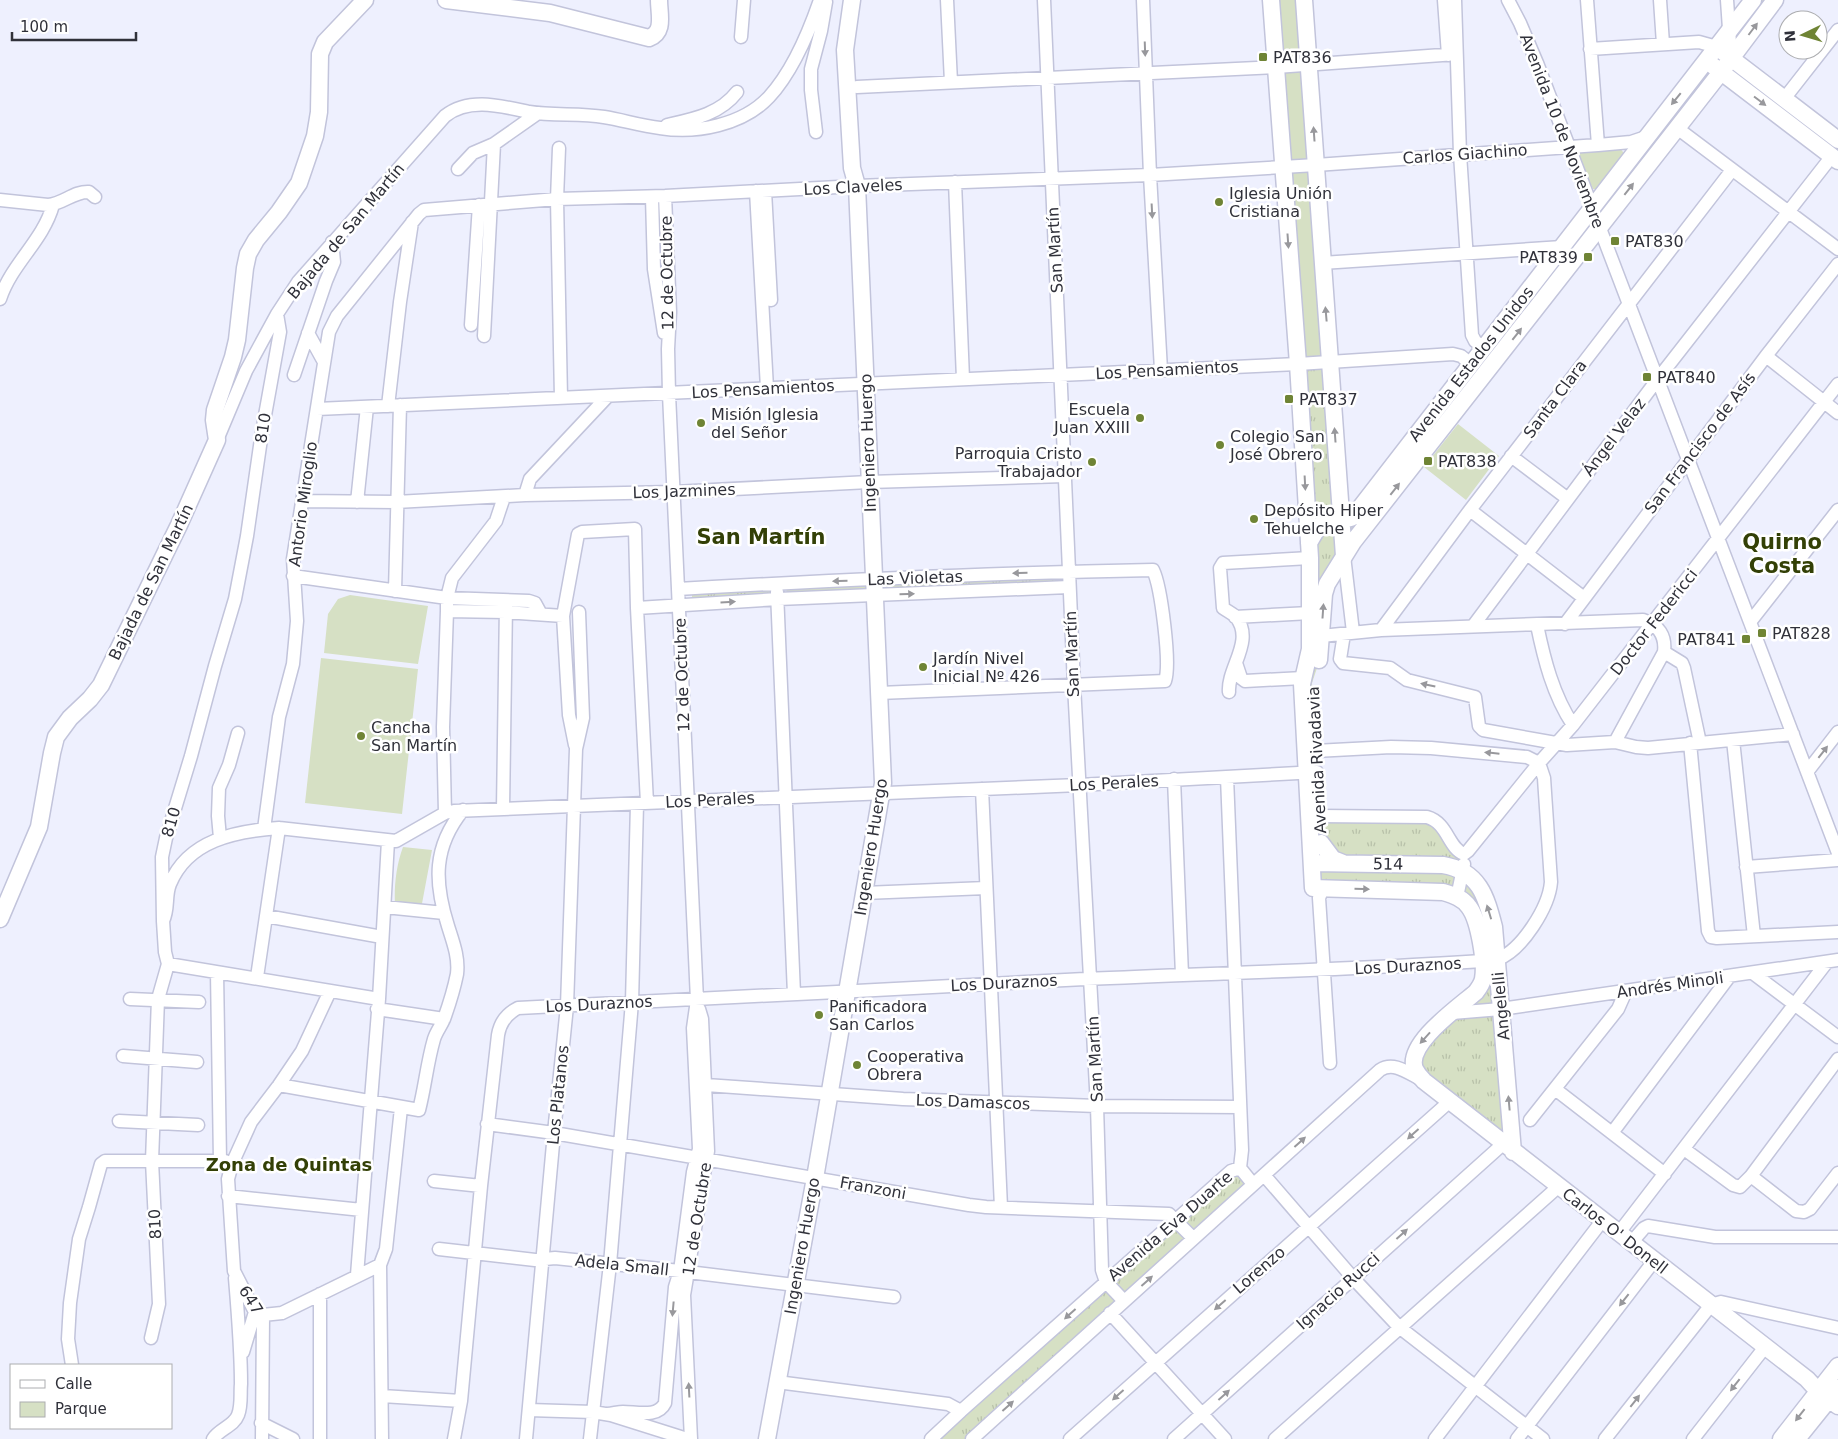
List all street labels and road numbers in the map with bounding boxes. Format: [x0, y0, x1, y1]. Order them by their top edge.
street label: Avenida 10 de Noviembre [1516, 31, 1608, 231]
street label: Carlos Giachino [1402, 140, 1528, 168]
street label: Bajada de San Martín [284, 159, 408, 303]
street label: Los Claveles [803, 175, 903, 199]
street label: San Martín [1043, 206, 1067, 294]
street label: 12 de Octubre [657, 216, 677, 330]
street label: Avenida Estados Unidos [1405, 283, 1537, 445]
street label: Santa Clara [1519, 356, 1591, 442]
street label: Los Pensamientos [1095, 357, 1239, 383]
street label: San Francisco de Asís [1641, 369, 1759, 517]
street label: Ingeniero Huergo [856, 373, 880, 513]
street label: Los Pensamientos [691, 376, 835, 402]
street label: Ángel Velaz [1578, 394, 1650, 480]
street label: 810 [251, 411, 275, 445]
street label: Antorio Miroglio [285, 440, 321, 568]
street label: Los Jazmines [632, 480, 736, 502]
street label: Bajada de San Martín [105, 501, 197, 663]
street label: Doctor Federicci [1607, 565, 1701, 679]
street label: Las Violetas [867, 567, 963, 589]
street label: San Martín [1061, 611, 1083, 697]
street label: 12 de Octubre [671, 617, 693, 733]
street label: Avenida Rivadavia [1304, 686, 1330, 834]
street label: Los Perales [1069, 771, 1159, 795]
street label: Ingeniero Huergo [851, 777, 891, 917]
street label: Los Perales [665, 788, 755, 812]
street label: 810 [158, 805, 184, 839]
street label: 514 [1373, 854, 1403, 874]
street label: Los Duraznos [1354, 954, 1462, 978]
street label: Andrés Minoli [1615, 968, 1725, 1002]
street label: Los Duraznos [950, 971, 1058, 995]
street label: Angelelli [1489, 971, 1513, 1041]
street label: Los Duraznos [545, 992, 653, 1016]
street label: San Martín [1083, 1015, 1107, 1103]
street label: Los Platanos [543, 1044, 573, 1146]
street label: Los Damascos [915, 1091, 1031, 1113]
street label: 12 de Octubre [679, 1161, 715, 1277]
street label: Avenida Eva Duarte [1104, 1167, 1236, 1285]
street label: Franzoni [838, 1173, 908, 1203]
street label: Ingeniero Huergo [781, 1176, 823, 1316]
street label: Carlos O' Donell [1559, 1184, 1671, 1278]
street label: 810 [145, 1208, 165, 1240]
street label: Lorenzo [1229, 1242, 1289, 1298]
street label: Ignacio Rucci [1292, 1249, 1384, 1333]
street label: Adela Small [574, 1251, 670, 1279]
street label: 647 [235, 1282, 267, 1318]

